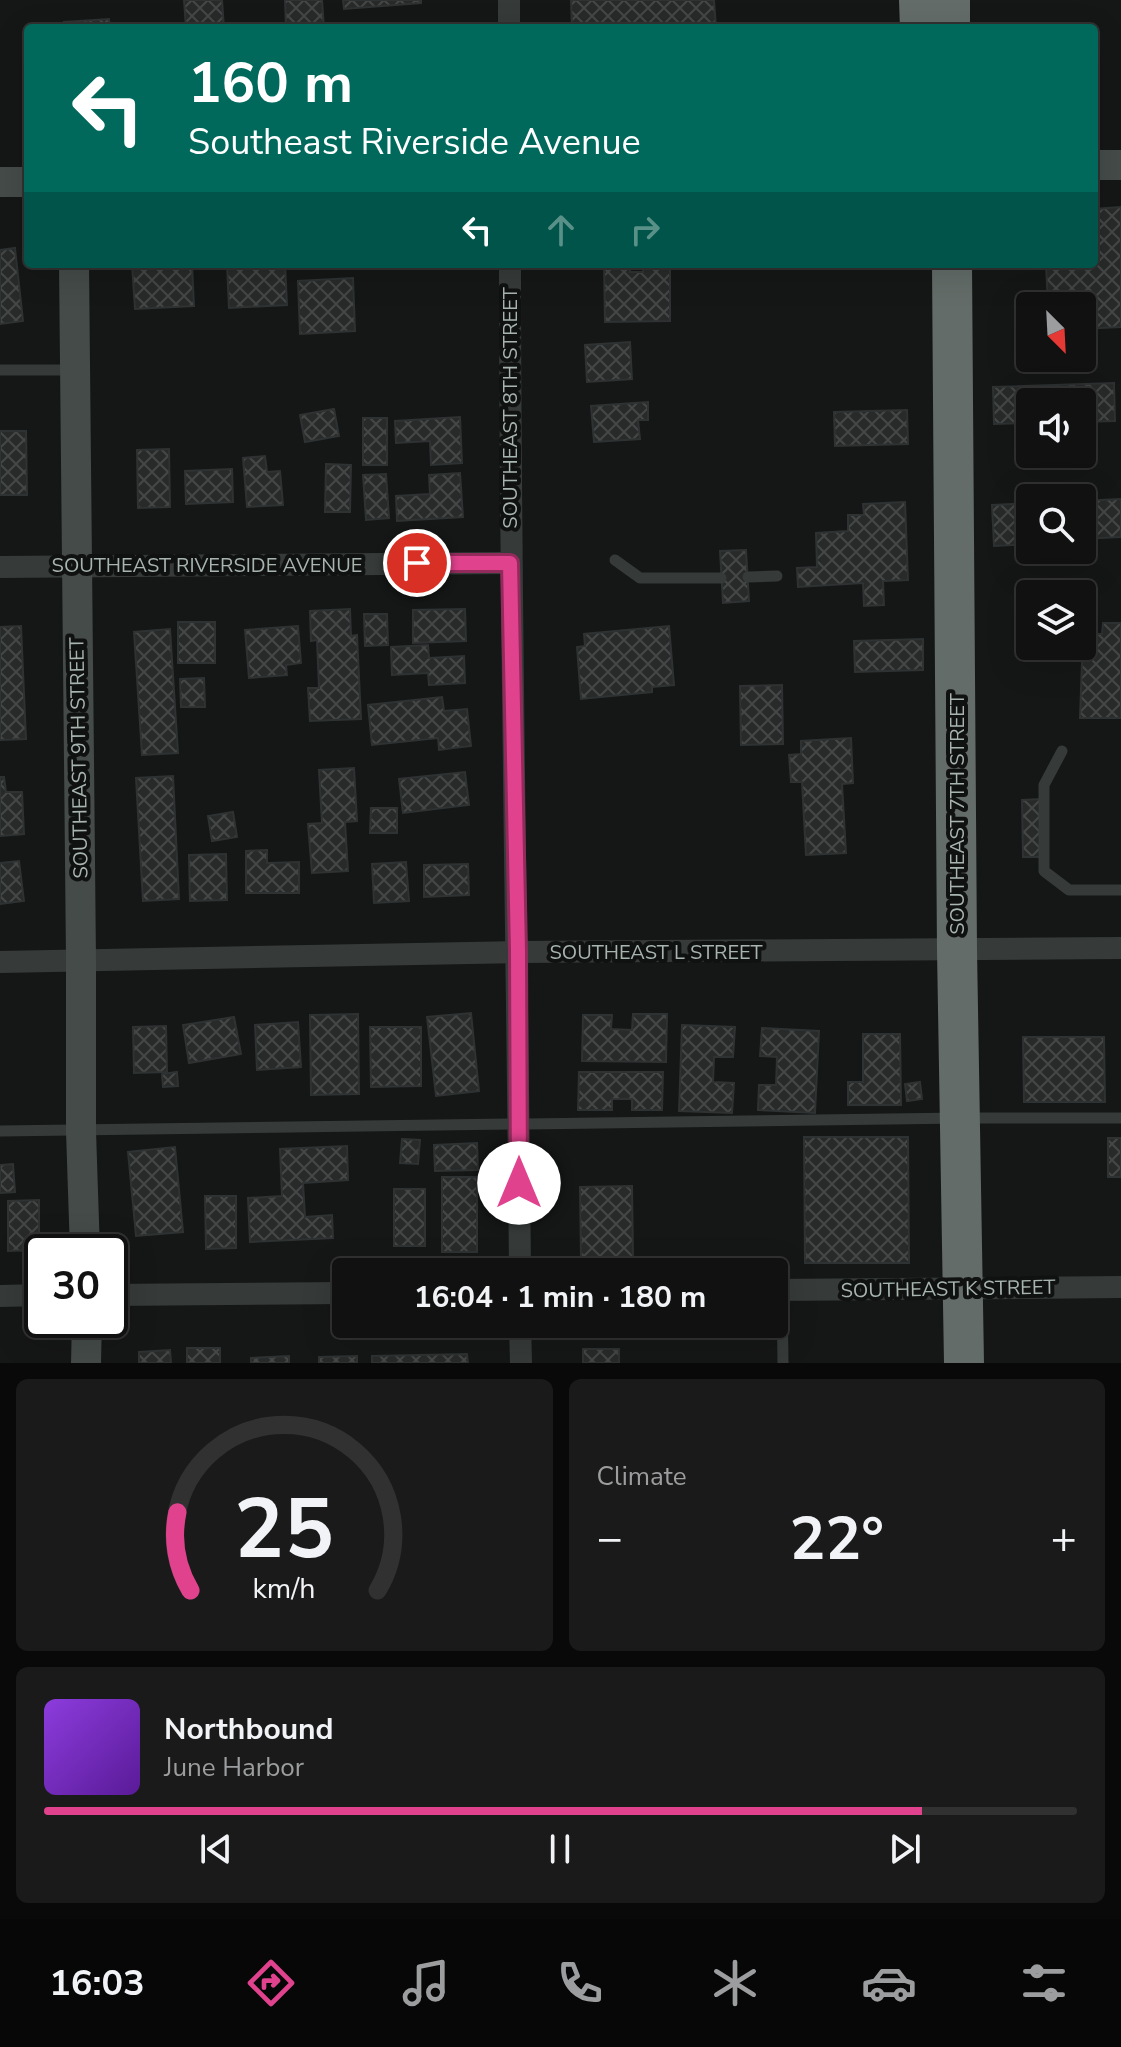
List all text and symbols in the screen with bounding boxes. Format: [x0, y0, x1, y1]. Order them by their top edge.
text: 160 m [188, 45, 353, 122]
icon: left [56, 56, 160, 160]
text: Southeast Riverside Avenue [188, 118, 641, 167]
icon: left [455, 208, 499, 252]
icon: ahead [539, 208, 583, 252]
icon: right [623, 208, 667, 252]
street label: SOUTHEAST 8TH STREET [497, 287, 524, 529]
north arrow [1016, 292, 1096, 372]
map controls [1016, 292, 1096, 660]
button: sound [1016, 388, 1096, 468]
button: search [1016, 484, 1096, 564]
pin [383, 529, 451, 597]
icon: arrive [395, 541, 439, 585]
street label: SOUTHEAST RIVERSIDE AVENUE [52, 552, 362, 579]
button: layers [1016, 580, 1096, 660]
street label: SOUTHEAST 9TH STREET [63, 637, 95, 879]
street label: SOUTHEAST 7TH STREET [944, 693, 971, 935]
street label: SOUTHEAST L STREET [550, 939, 763, 966]
position arrow [477, 1141, 561, 1225]
speed limit sign: 30 [24, 1234, 128, 1338]
street label: SOUTHEAST K STREET [840, 1274, 1056, 1304]
text: 16:04 · 1 min · 180 m [414, 1277, 706, 1318]
text: Climate [597, 1459, 687, 1494]
text: 25 [234, 1473, 334, 1586]
text: 22° [789, 1498, 884, 1580]
text: − [597, 1509, 623, 1569]
text: + [1051, 1509, 1077, 1569]
text: km/h [253, 1569, 316, 1608]
text: Northbound [164, 1709, 334, 1750]
text: June Harbor [164, 1750, 304, 1785]
icon: previous [194, 1827, 238, 1871]
icon: pause [538, 1827, 582, 1871]
icon: next [883, 1827, 927, 1871]
icon: directions [243, 1955, 299, 2011]
icon: music [398, 1955, 454, 2011]
icon: phone [552, 1955, 608, 2011]
icon: climate [707, 1955, 763, 2011]
icon: car [861, 1955, 917, 2011]
icon: filters [1016, 1955, 1072, 2011]
text: 16:03 [49, 1959, 145, 2008]

